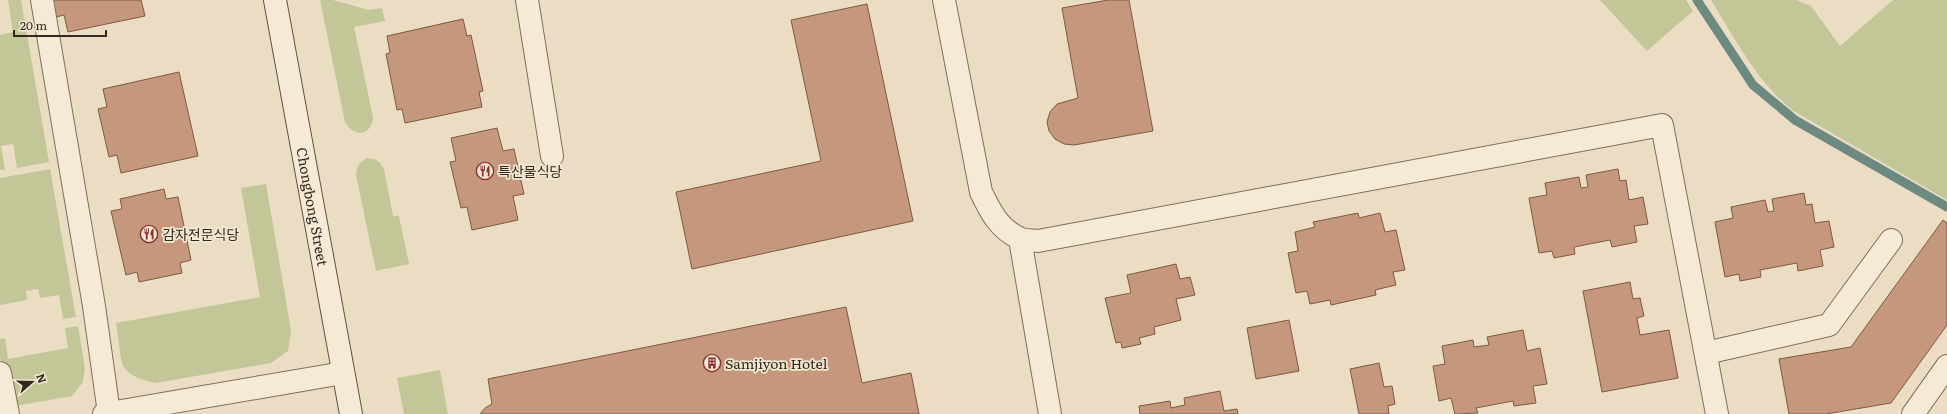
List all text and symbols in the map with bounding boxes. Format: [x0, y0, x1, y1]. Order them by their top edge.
scale bar [14, 12, 106, 38]
text: 20 m [20, 16, 47, 34]
street label: Chongbong Street [292, 146, 334, 268]
restaurant icon: 특산물식당 [475, 161, 495, 181]
place label: 특산물식당 [498, 161, 563, 181]
restaurant icon: 감자전문식당 [139, 224, 159, 244]
place label: 감자전문식당 [162, 224, 239, 244]
building icon: Samjiyon Hotel [702, 353, 722, 373]
place label: Samjiyon Hotel [725, 353, 828, 373]
north arrow [12, 362, 52, 402]
text: N [33, 371, 51, 385]

